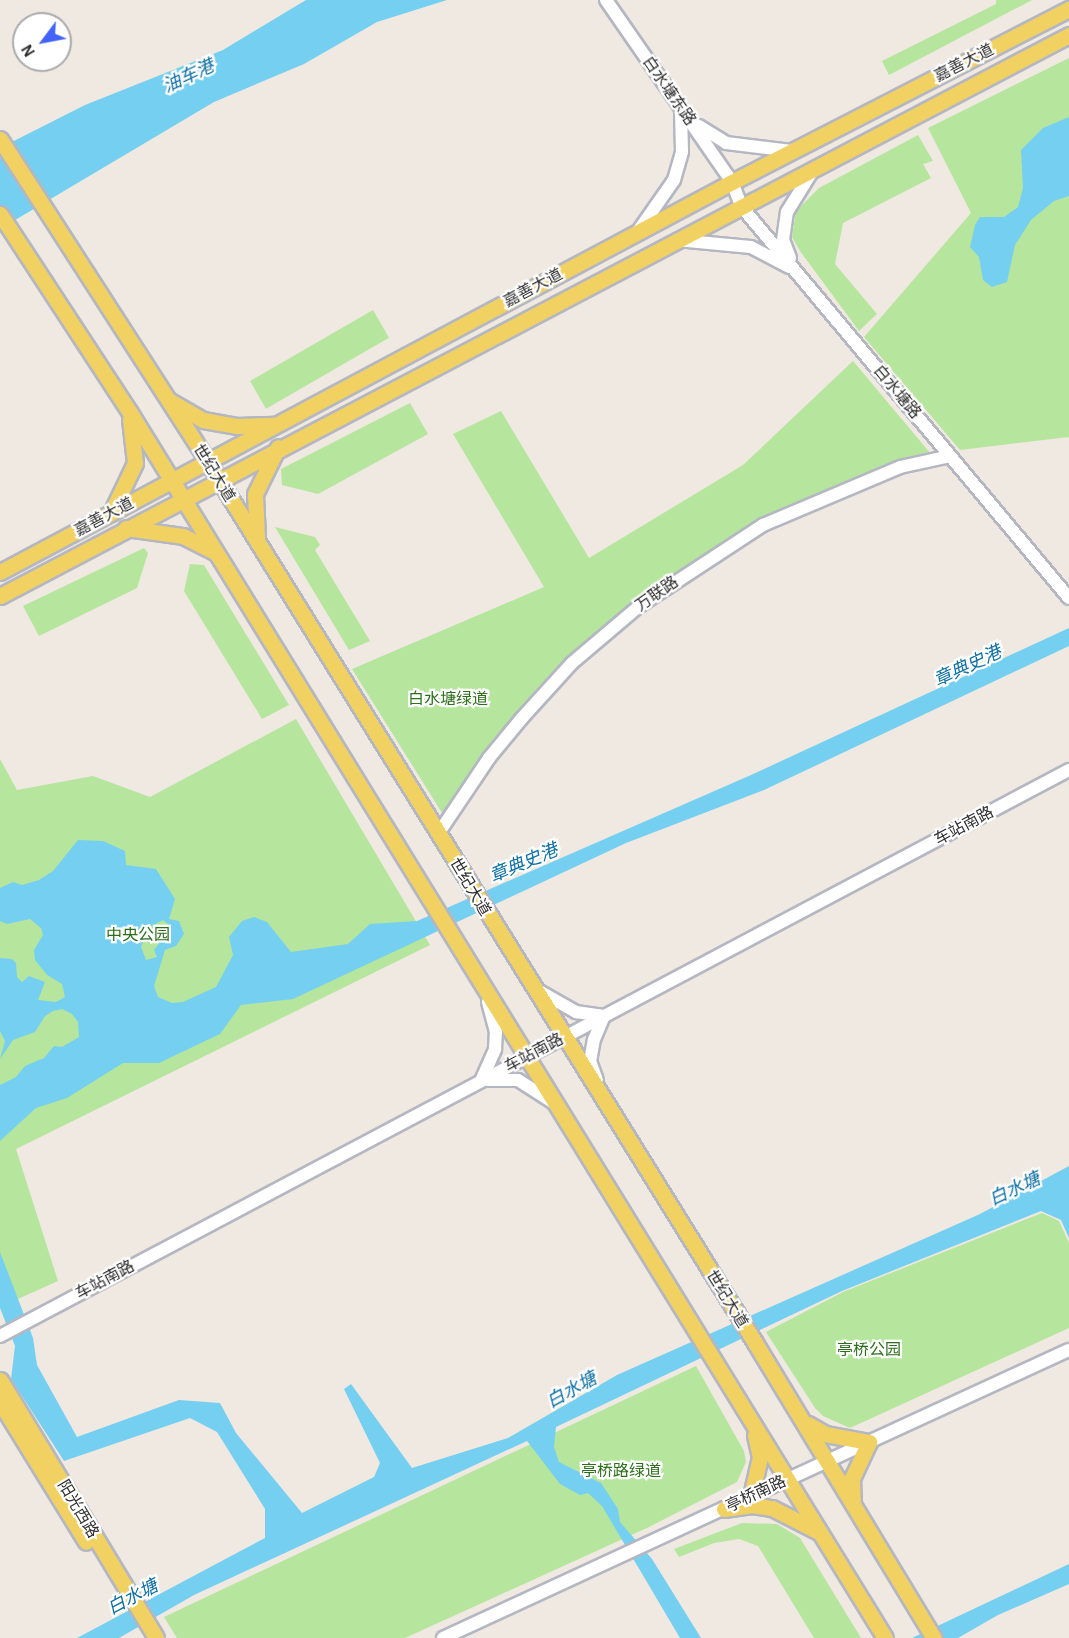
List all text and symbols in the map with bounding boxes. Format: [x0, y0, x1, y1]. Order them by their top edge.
north arrow [12, 12, 72, 72]
street label: 嘉善大道 [931, 40, 997, 86]
text: N [19, 42, 38, 59]
street label: 白水塘东路 [638, 53, 700, 129]
water label: 油车港 [160, 56, 218, 98]
street label: 嘉善大道 [500, 265, 566, 311]
street label: 白水塘路 [869, 361, 925, 423]
street label: 世纪大道 [189, 441, 239, 505]
street label: 嘉善大道 [71, 494, 137, 540]
street label: 万联路 [632, 572, 682, 616]
water label: 章典史港 [931, 642, 1005, 692]
park label: 白水塘绿道 [408, 689, 488, 709]
street label: 车站南路 [931, 803, 997, 849]
water label: 章典史港 [487, 840, 561, 888]
street label: 世纪大道 [445, 855, 495, 919]
park label: 中央公园 [106, 925, 170, 945]
street label: 车站南路 [501, 1030, 567, 1076]
water label: 白水塘 [986, 1169, 1044, 1211]
street label: 车站南路 [72, 1257, 138, 1303]
street label: 世纪大道 [702, 1267, 752, 1331]
park label: 亭桥公园 [837, 1340, 901, 1360]
water label: 白水塘 [543, 1368, 601, 1414]
park label: 亭桥路绿道 [581, 1461, 661, 1481]
street label: 亭桥南路 [723, 1472, 789, 1516]
street label: 阳光西路 [53, 1477, 103, 1541]
water label: 白水塘 [104, 1576, 162, 1620]

